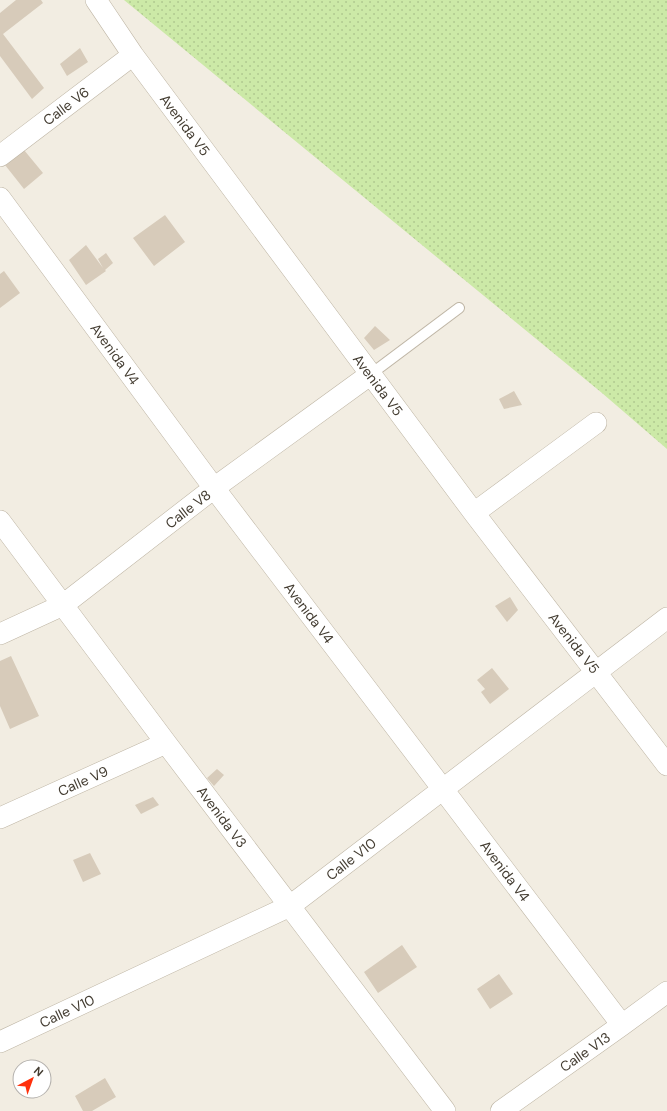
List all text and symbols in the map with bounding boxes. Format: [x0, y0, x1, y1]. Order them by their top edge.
street label: Calle V6 [39, 83, 93, 129]
street label: Avenida V5 [156, 91, 214, 159]
street label: Avenida V4 [87, 320, 144, 389]
street label: Avenida V5 [349, 351, 407, 419]
street label: Calle V8 [162, 486, 214, 532]
street label: Avenida V4 [280, 579, 338, 647]
street label: Avenida V5 [545, 609, 603, 677]
street label: Calle V9 [55, 762, 111, 800]
street label: Avenida V3 [193, 783, 251, 851]
street label: Calle V10 [322, 834, 380, 884]
street label: Avenida V4 [476, 837, 534, 905]
street label: Calle V10 [37, 990, 97, 1032]
street label: Calle V13 [556, 1028, 614, 1076]
north arrow [12, 1059, 52, 1099]
text: N [31, 1064, 46, 1079]

